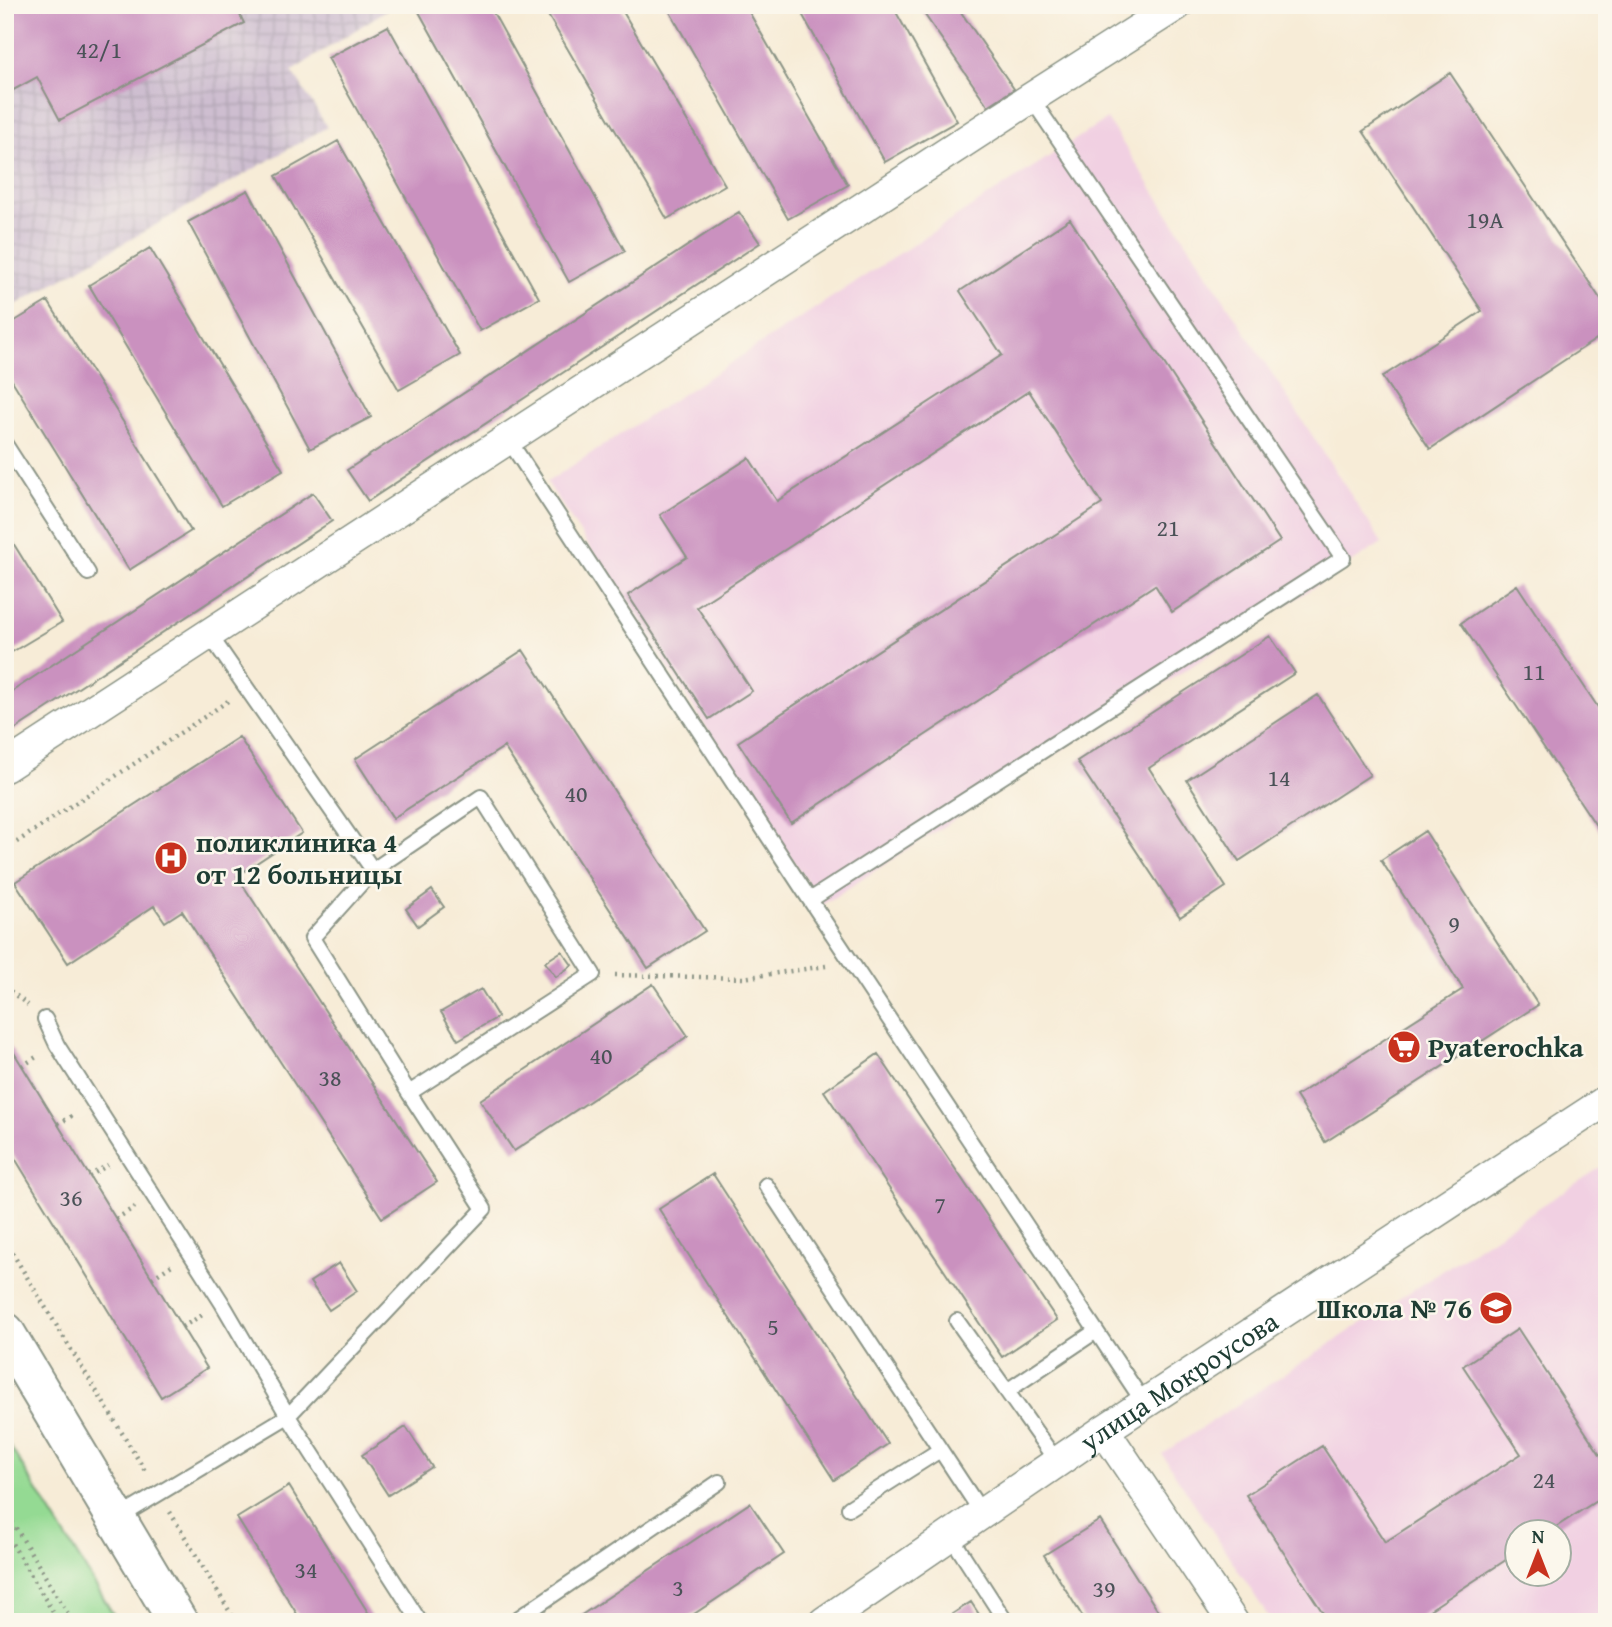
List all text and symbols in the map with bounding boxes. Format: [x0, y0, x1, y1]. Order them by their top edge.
house number: 42/1 [76, 32, 122, 67]
house number: 19А [1466, 202, 1504, 237]
house number: 21 [1156, 510, 1180, 545]
house number: 11 [1522, 654, 1546, 689]
house number: 14 [1267, 760, 1291, 795]
house number: 40 [564, 776, 588, 811]
place label: поликлиника 4 от 12 больницы [196, 821, 403, 894]
hospital icon: поликлиника 4 от 12 больницы [152, 839, 190, 877]
house number: 9 [1448, 906, 1460, 941]
place label: Pyaterochka [1428, 1026, 1584, 1067]
supermarket icon: Pyaterochka [1385, 1028, 1423, 1066]
house number: 40 [589, 1038, 613, 1073]
house number: 38 [318, 1060, 342, 1095]
house number: 36 [59, 1180, 83, 1215]
house number: 7 [934, 1187, 946, 1222]
place label: Школа № 76 [1317, 1287, 1472, 1328]
school or university icon: Школа № 76 [1477, 1289, 1515, 1327]
street label: улица Мокроусова [1070, 1300, 1287, 1462]
house number: 5 [767, 1309, 779, 1344]
house number: 24 [1532, 1462, 1556, 1497]
north arrow [1504, 1518, 1574, 1588]
text: N [1532, 1522, 1545, 1550]
house number: 34 [294, 1552, 318, 1587]
house number: 3 [672, 1570, 684, 1605]
house number: 39 [1092, 1571, 1116, 1606]

